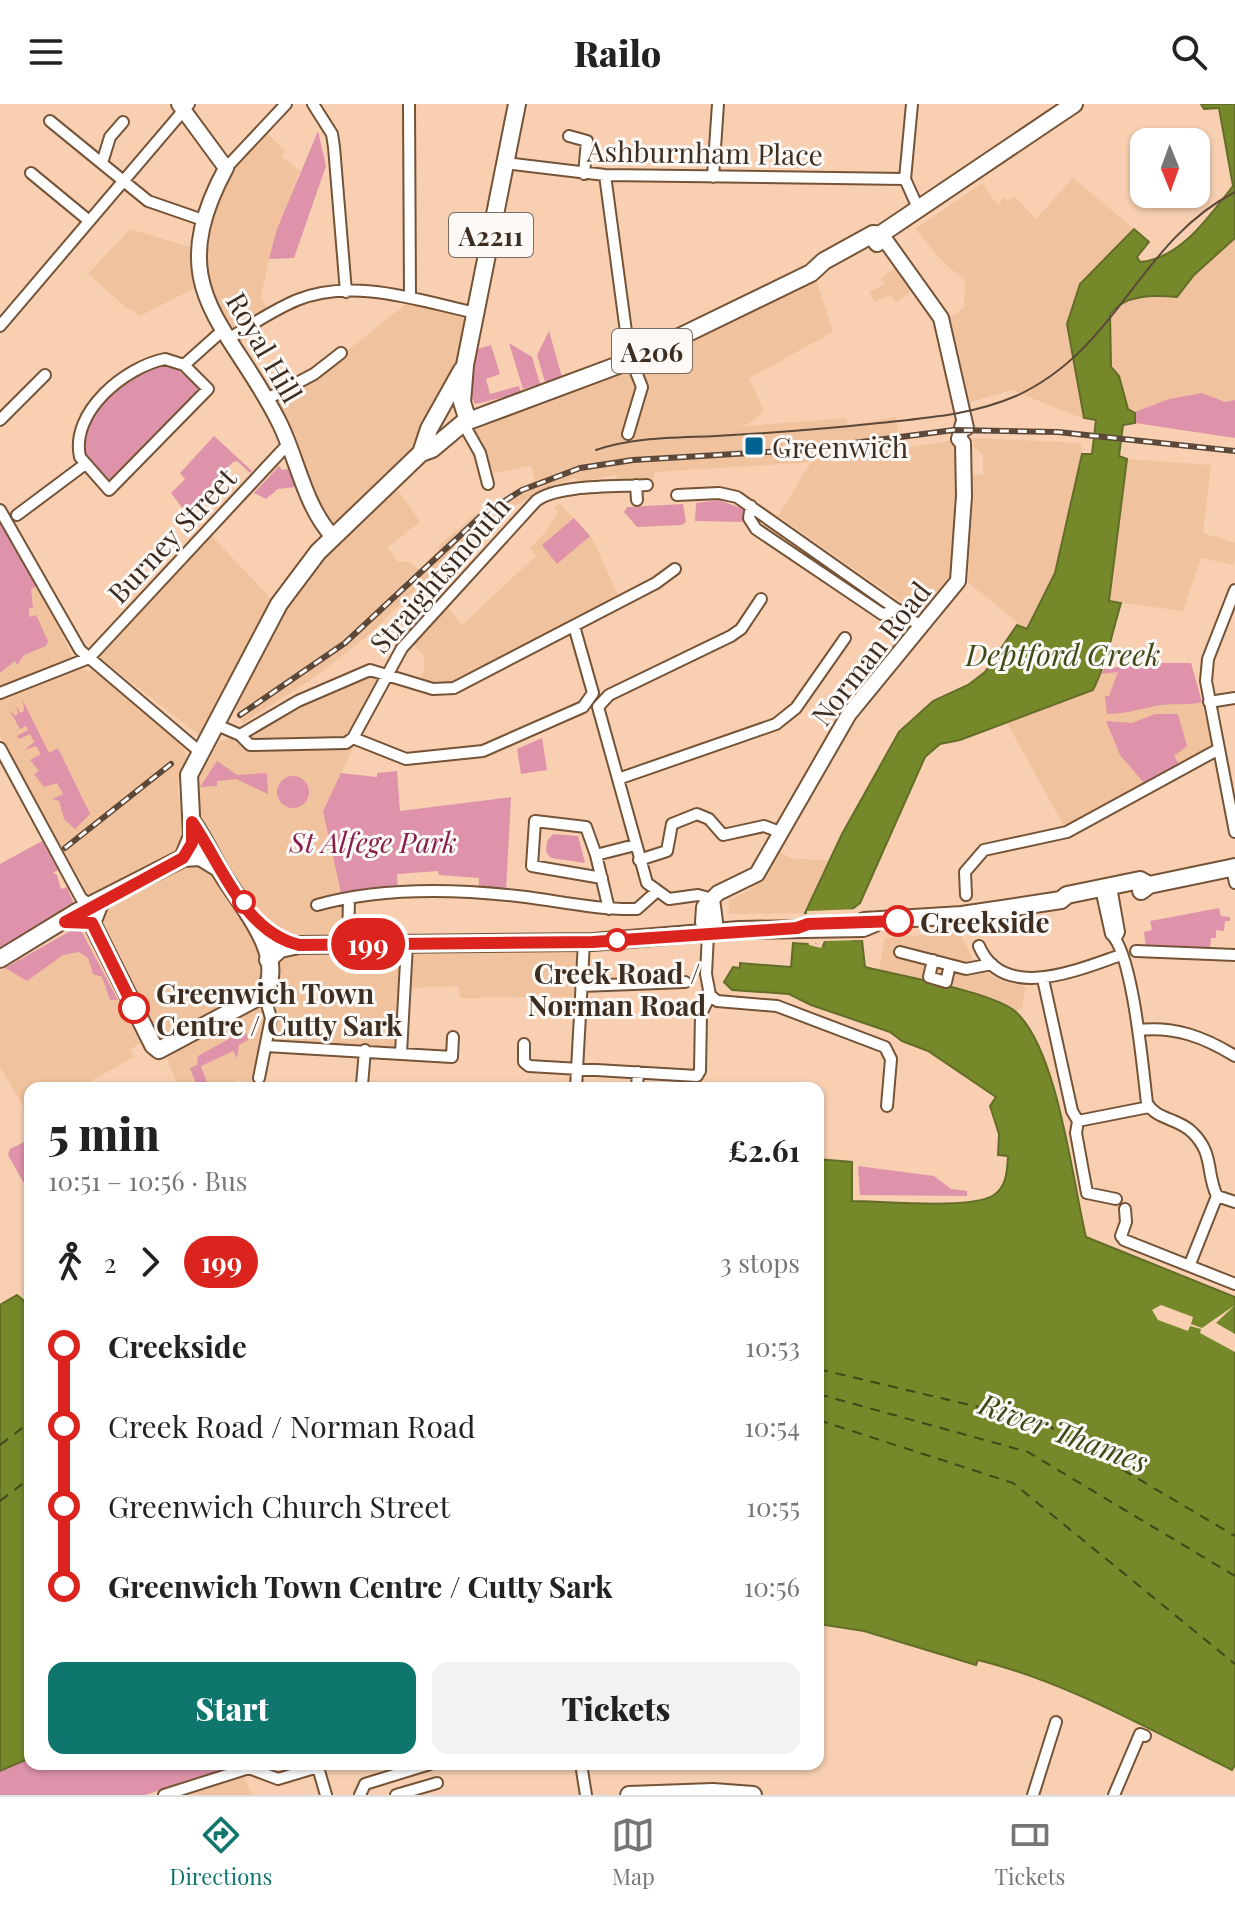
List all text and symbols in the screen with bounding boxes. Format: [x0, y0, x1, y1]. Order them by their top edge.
text: Railo [574, 28, 661, 76]
icon: menu [24, 30, 68, 74]
icon: search [1167, 30, 1211, 74]
north arrow [1130, 128, 1210, 208]
map controls [1130, 128, 1210, 208]
street label: Ashburnham Place [586, 131, 823, 173]
road number: A2211 [449, 213, 533, 257]
street label: Royal Hill [219, 285, 311, 409]
road number: A206 [612, 329, 692, 373]
place label: Greenwich [772, 428, 909, 465]
marker: Greenwich [743, 435, 765, 457]
street label: Burney Street [99, 459, 244, 611]
street label: Straightsmouth [361, 487, 518, 660]
street label: Norman Road [802, 573, 938, 733]
water label: Deptford Creek [965, 634, 1161, 674]
park label: St Alfege Park [288, 823, 457, 860]
unlabelled marker [233, 891, 255, 913]
place label: Creekside [920, 903, 1050, 940]
marker: Creekside [883, 906, 913, 936]
line badge: 199 [322, 918, 414, 970]
text: 199 [347, 925, 389, 962]
marker: Creek Road / Norman Road [606, 929, 628, 951]
place label: Creek Road / Norman Road [528, 954, 707, 1023]
place label: Greenwich Town Centre / Cutty Sark [156, 974, 403, 1043]
marker: Greenwich Town Centre / Cutty Sark [119, 993, 149, 1023]
text: 5 min [48, 1103, 160, 1162]
text: £2.61 [728, 1130, 800, 1170]
text: 10:51 – 10:56 · Bus [48, 1163, 247, 1198]
icon: walk [48, 1240, 92, 1284]
icon: forward [128, 1240, 172, 1284]
text: 199 [200, 1243, 242, 1280]
text: 2 [104, 1245, 116, 1280]
text: 3 stops [720, 1245, 800, 1280]
text: Creekside [108, 1326, 247, 1366]
text: 10:53 [745, 1329, 800, 1364]
water label: River Thames [973, 1383, 1154, 1481]
text: Creek Road / Norman Road [108, 1406, 475, 1446]
text: 10:54 [744, 1409, 800, 1444]
text: Greenwich Church Street [108, 1486, 450, 1526]
text: 10:55 [746, 1489, 800, 1524]
text: Greenwich Town Centre / Cutty Sark [108, 1566, 613, 1606]
text: 10:56 [744, 1569, 800, 1604]
button: Start [48, 1662, 416, 1754]
button: Tickets [432, 1662, 800, 1754]
tab: Directions [170, 1813, 272, 1891]
tab: Map [611, 1813, 655, 1891]
tab: Tickets [994, 1813, 1065, 1891]

